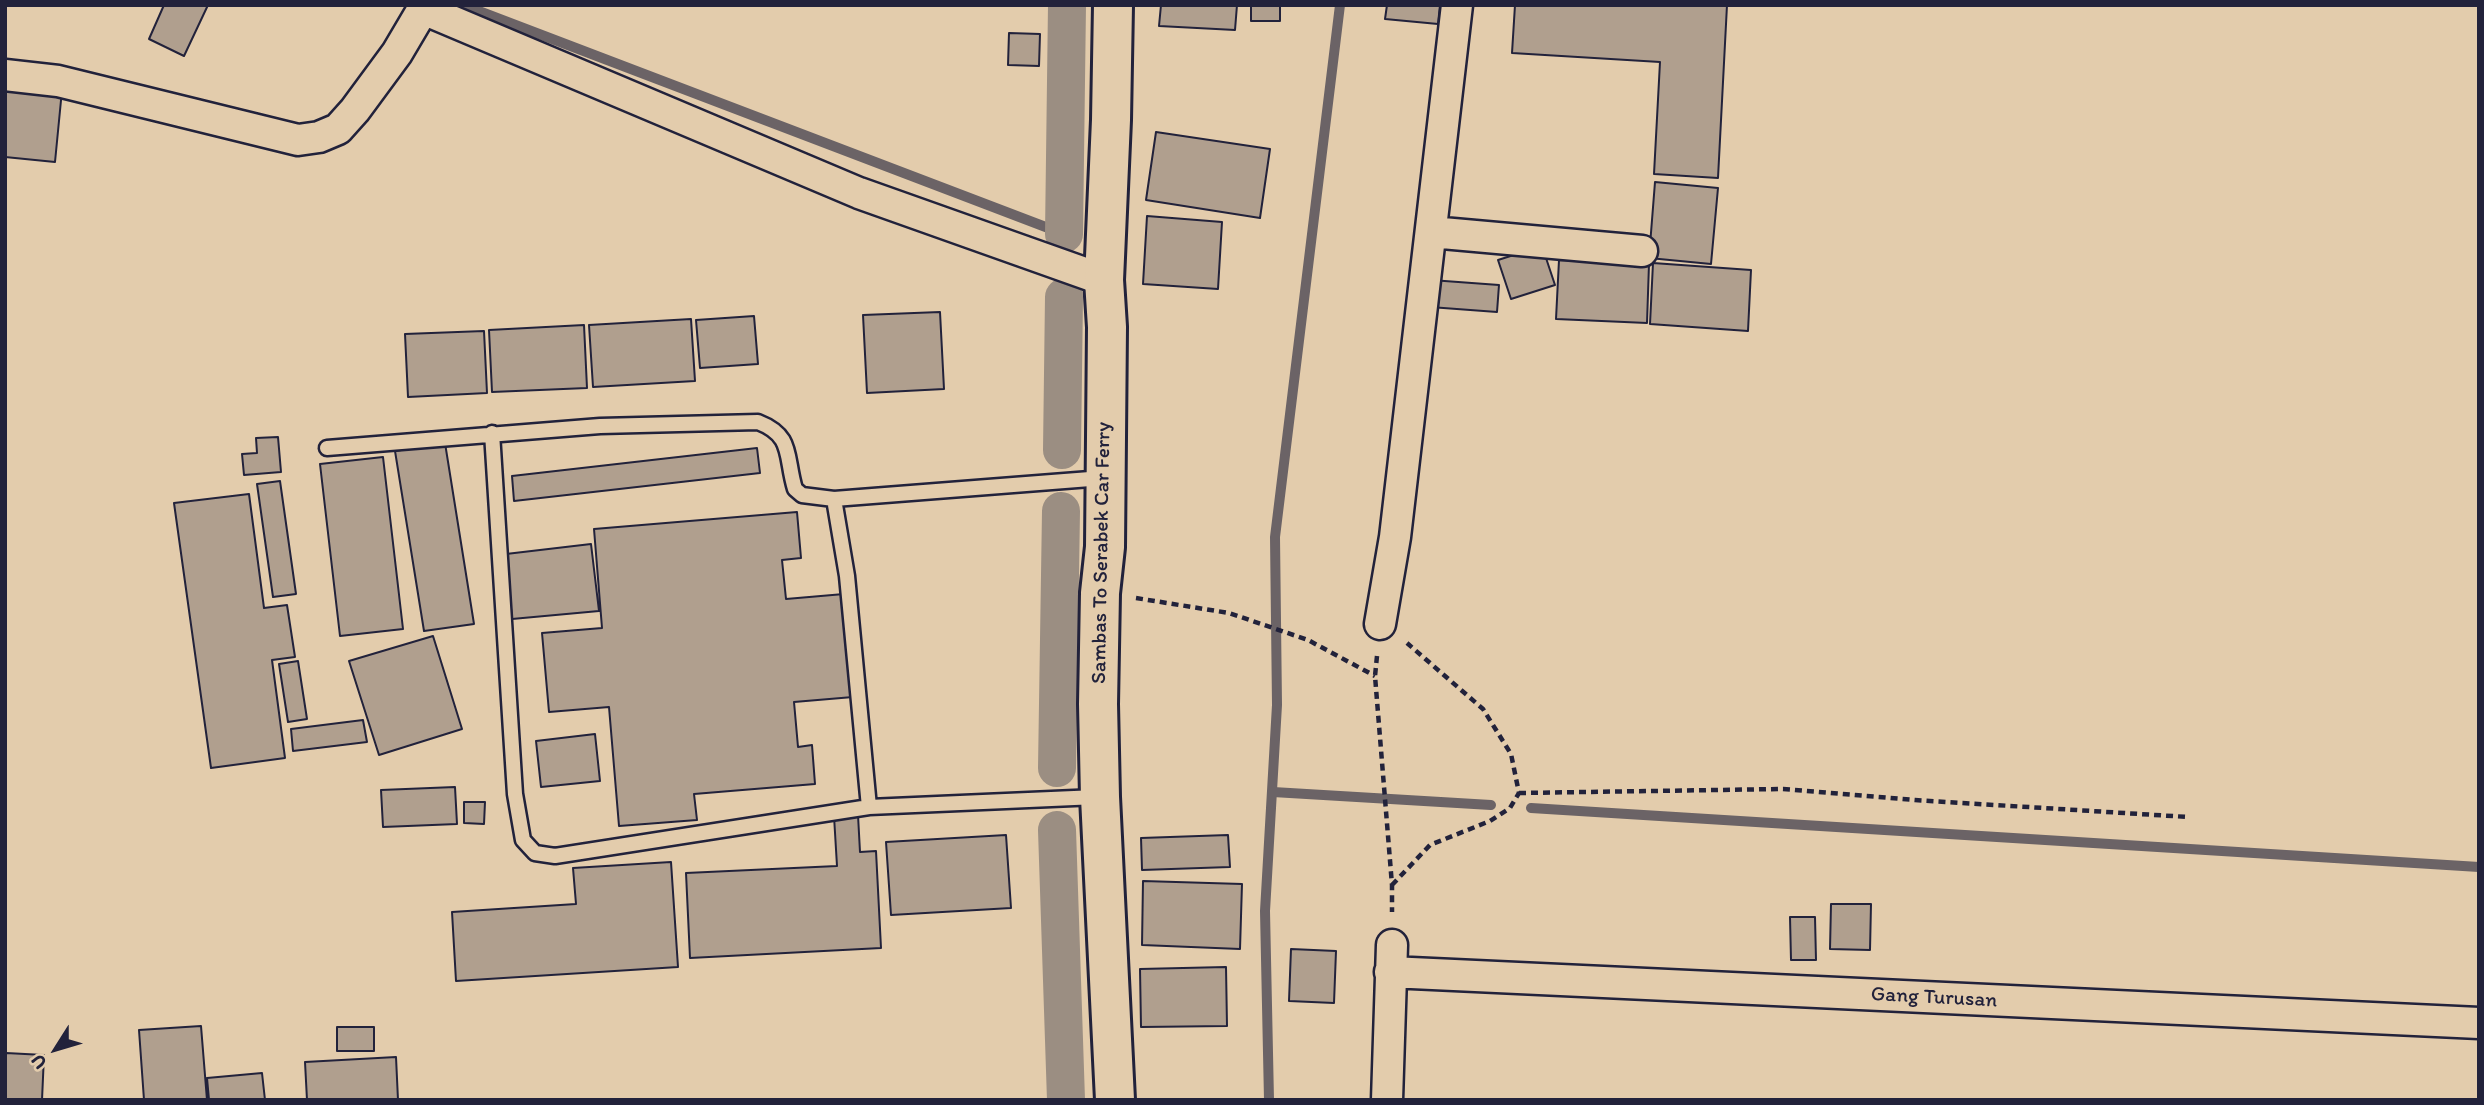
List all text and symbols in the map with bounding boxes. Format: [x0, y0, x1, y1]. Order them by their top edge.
street label: Sambas To Serabek Car Ferry [1087, 422, 1117, 684]
street label: Gang Turusan [1870, 982, 1998, 1014]
north arrow [21, 1014, 91, 1084]
text: U [26, 1050, 52, 1074]

